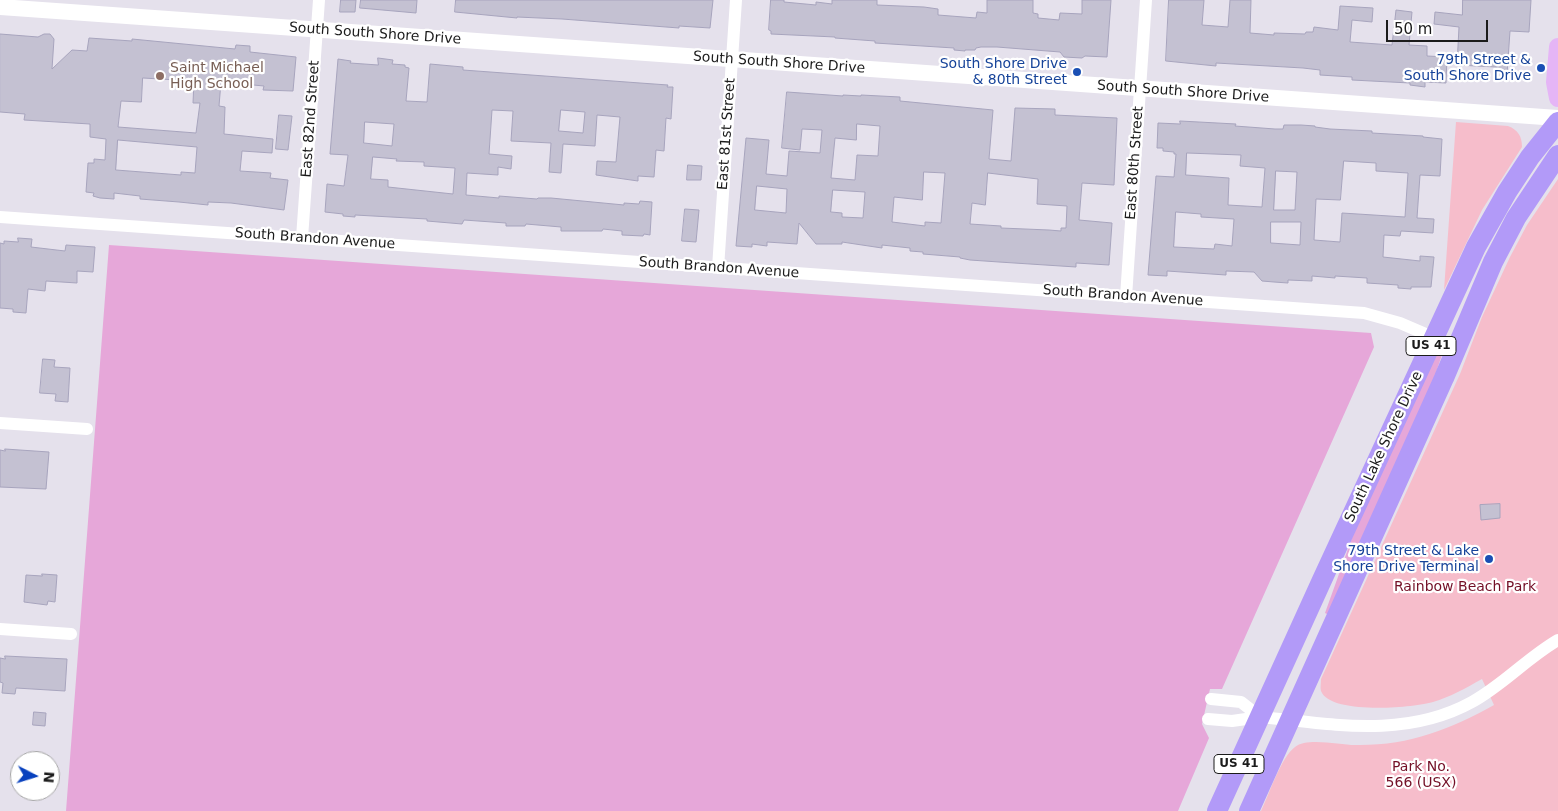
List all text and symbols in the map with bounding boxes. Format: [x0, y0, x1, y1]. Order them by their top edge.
scale bar [1388, 10, 1490, 42]
street label: South South Shore Drive [288, 20, 462, 48]
text: 50 m [1394, 20, 1432, 38]
street label: South South Shore Drive [692, 49, 866, 77]
place label: 79th Street & South Shore Drive [1404, 52, 1531, 84]
place label: South Shore Drive & 80th Street [940, 56, 1067, 88]
place label: Saint Michael High School [170, 60, 264, 92]
street label: East 82nd Street [299, 60, 323, 178]
marker: 79th Street & South Shore Drive [1535, 62, 1547, 74]
marker: South Shore Drive & 80th Street [1071, 66, 1083, 78]
marker: Saint Michael High School [154, 70, 166, 82]
street label: East 81st Street [715, 77, 739, 191]
street label: South South Shore Drive [1096, 78, 1270, 106]
street label: East 80th Street [1123, 106, 1147, 220]
street label: South Brandon Avenue [234, 225, 396, 253]
street label: South Brandon Avenue [638, 254, 800, 282]
street label: South Brandon Avenue [1042, 282, 1204, 310]
road number: US 41 [1406, 336, 1456, 356]
street label: South Lake Shore Drive [1342, 369, 1426, 525]
place label: 79th Street & Lake Shore Drive Terminal [1333, 543, 1479, 576]
marker: 79th Street & Lake Shore Drive Terminal [1483, 553, 1495, 565]
park label: Rainbow Beach Park [1394, 579, 1536, 595]
north arrow [10, 751, 60, 801]
road number: US 41 [1214, 754, 1264, 774]
park label: Park No. 566 (USX) [1386, 759, 1456, 792]
text: N [40, 771, 57, 784]

